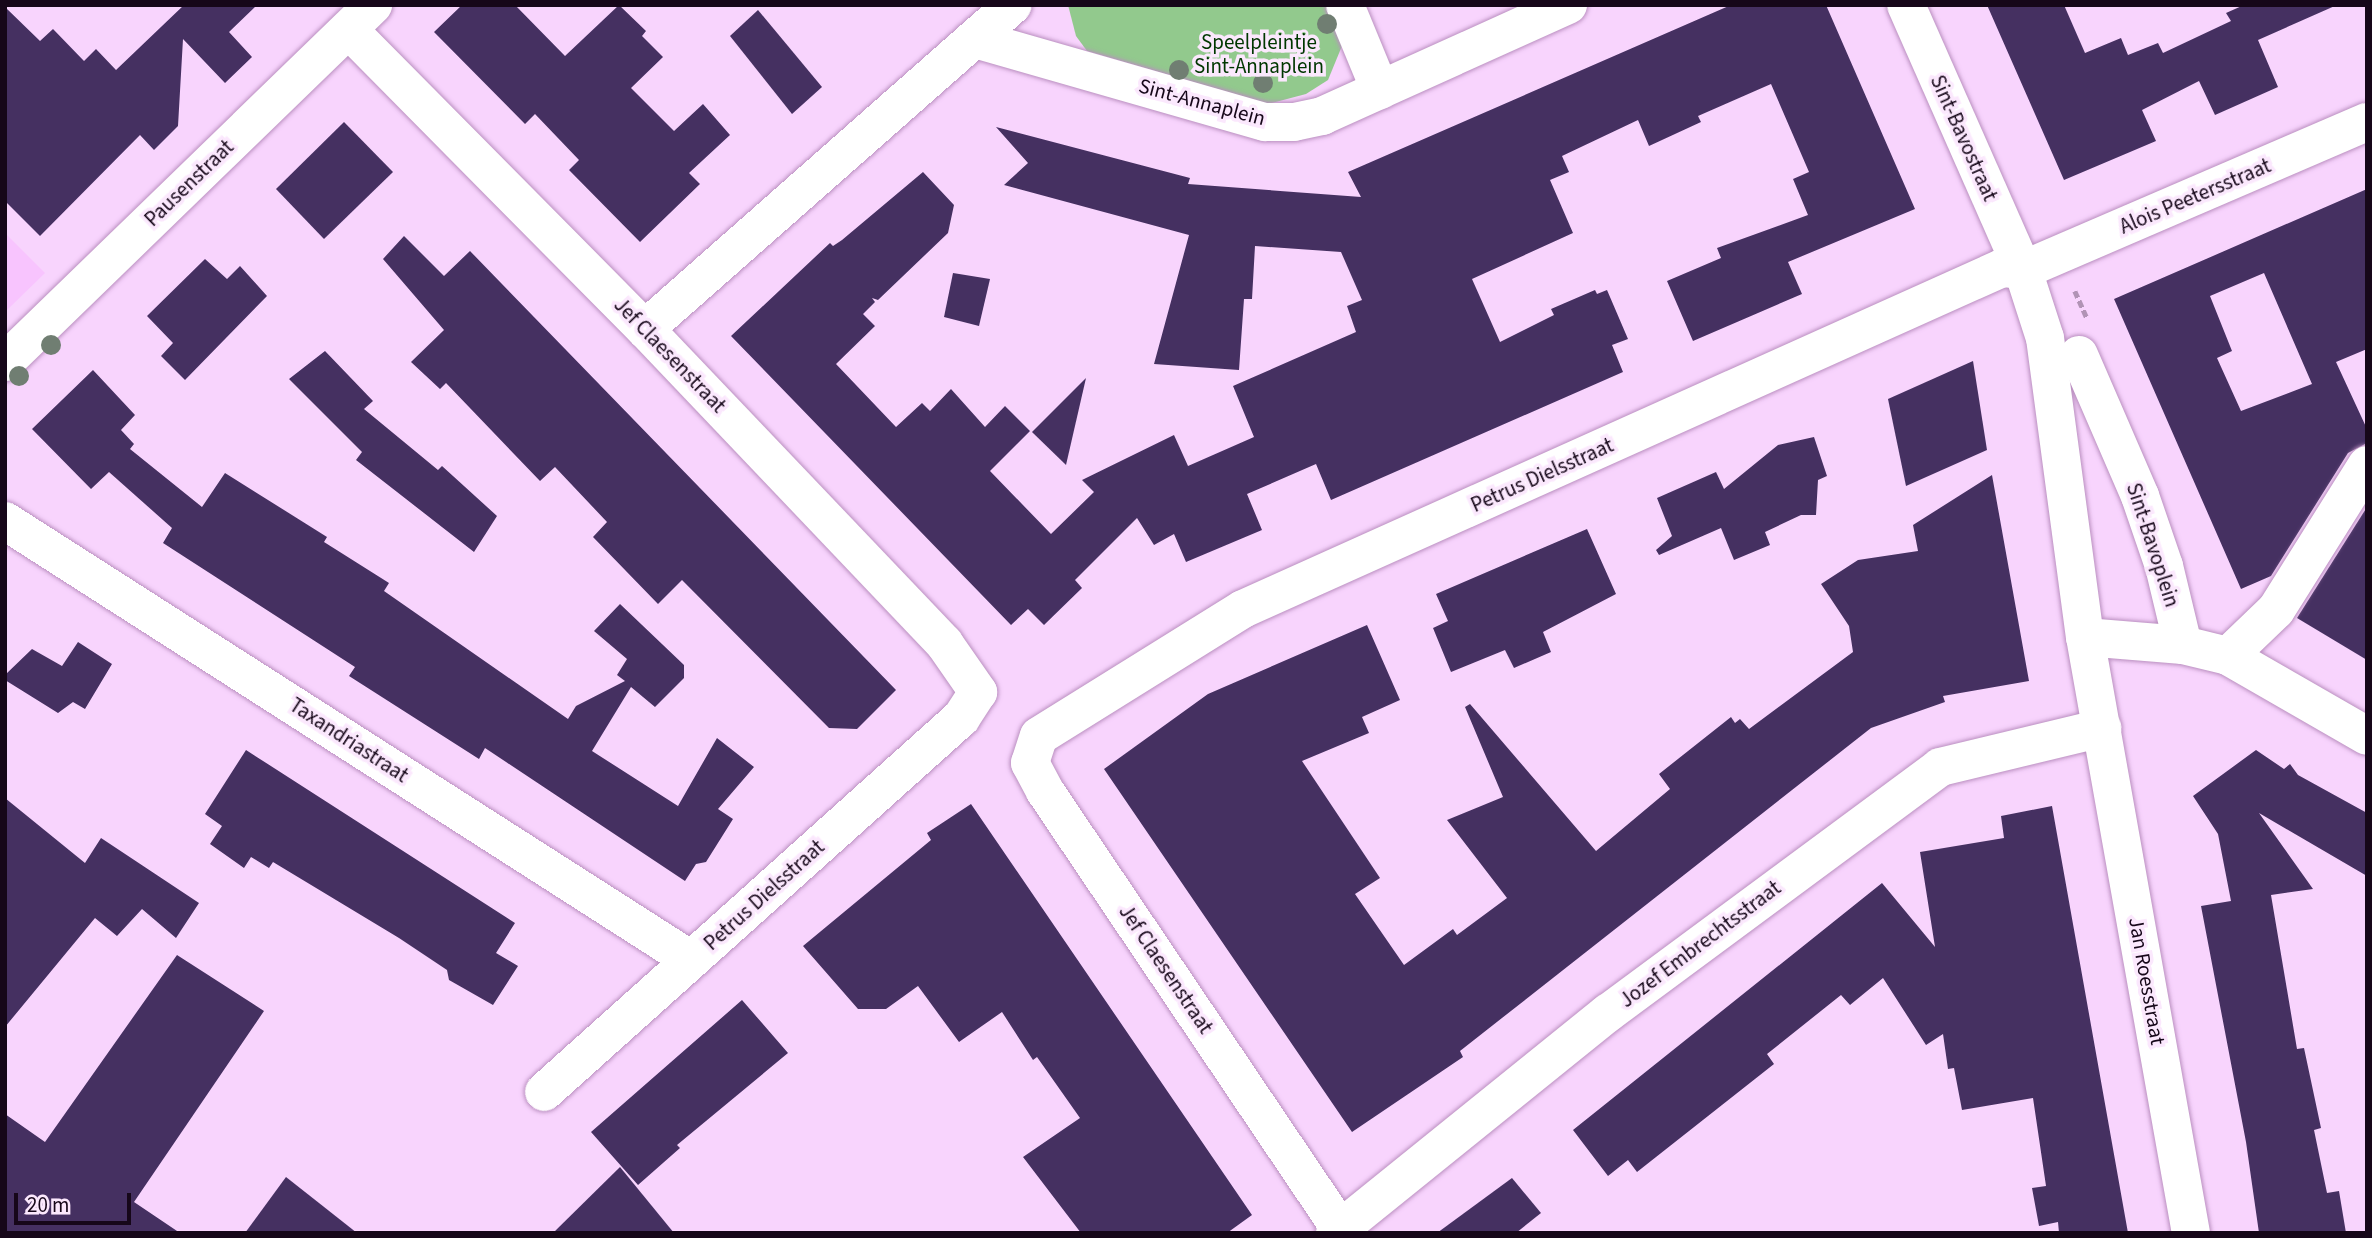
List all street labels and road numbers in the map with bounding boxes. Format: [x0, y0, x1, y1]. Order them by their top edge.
street label: Sint-Bavostraat [1925, 71, 2003, 205]
street label: Sint-Annaplein [1136, 73, 1268, 131]
street label: Pausenstraat [139, 134, 239, 232]
street label: Alois Peetersstraat [2116, 153, 2274, 239]
street label: Jef Claesenstraat [609, 292, 731, 418]
street label: Petrus Dielsstraat [1467, 432, 1617, 518]
street label: Sint-Bavoplein [2121, 480, 2185, 610]
street label: Taxandriastraat [285, 692, 413, 788]
street label: Petrus Dielsstraat [699, 834, 829, 956]
street label: Jozef Embrechtsstraat [1614, 875, 1786, 1013]
street label: Jef Claesenstraat [1114, 900, 1218, 1038]
street label: Jan Roesstraat [2123, 915, 2171, 1047]

